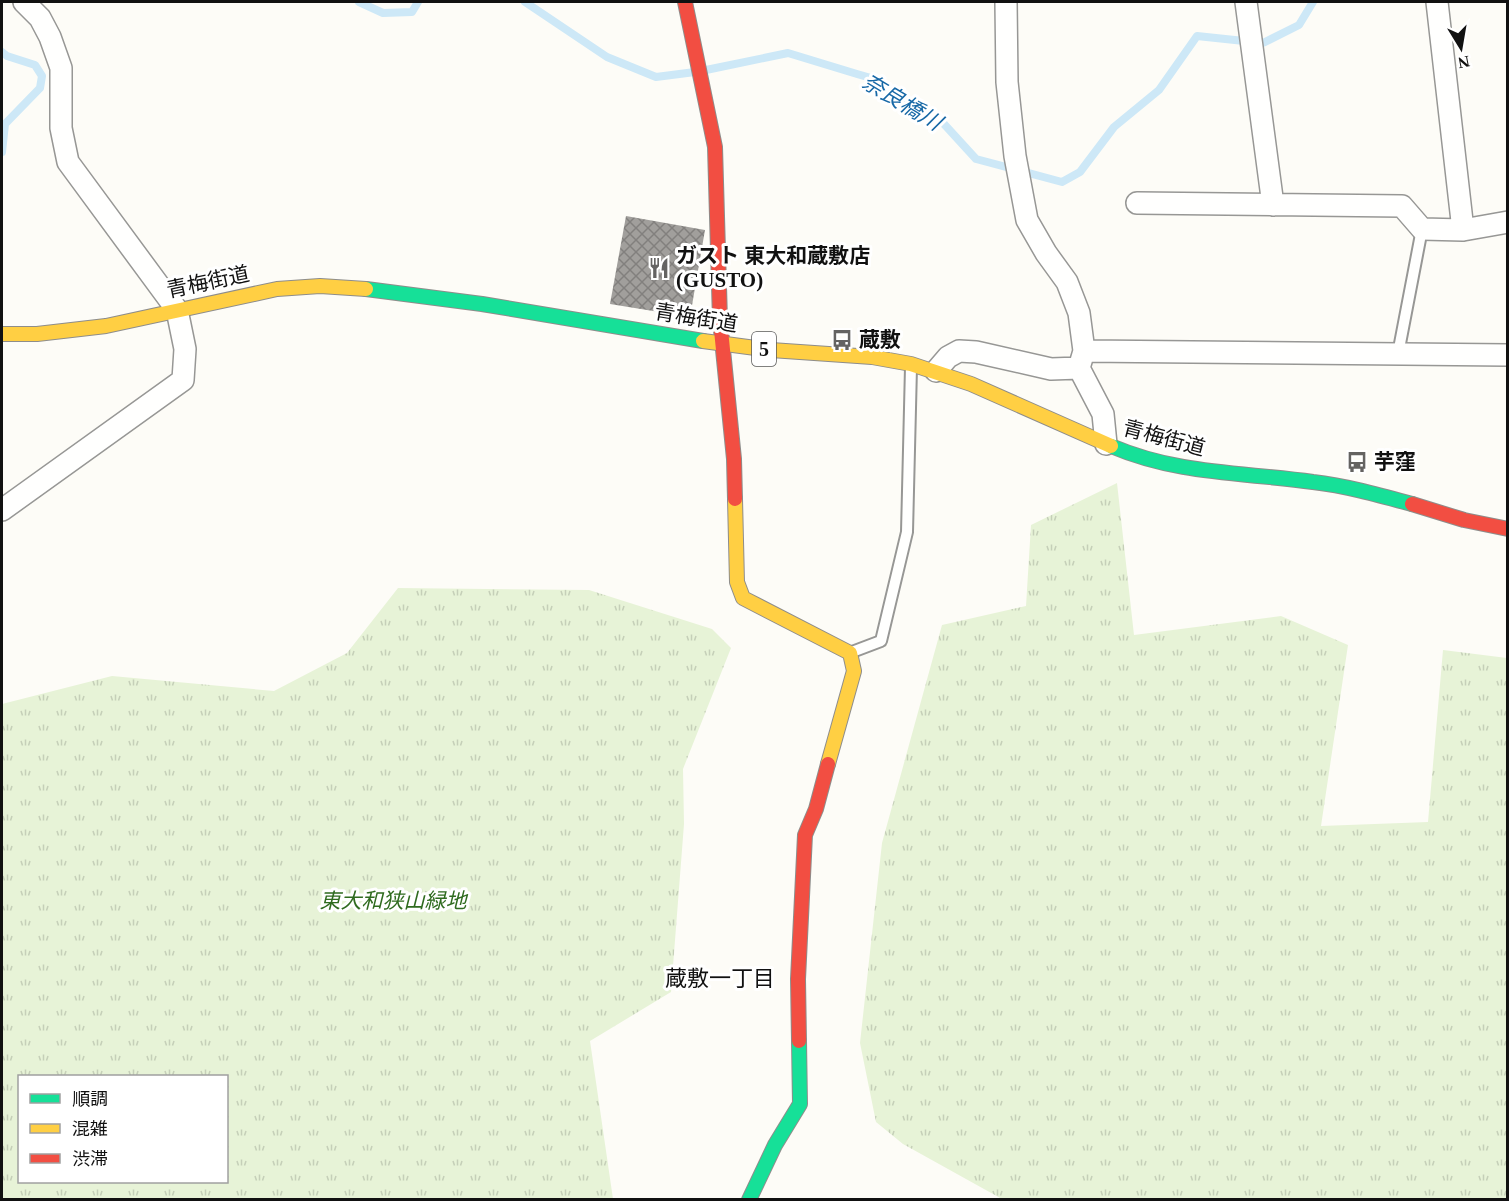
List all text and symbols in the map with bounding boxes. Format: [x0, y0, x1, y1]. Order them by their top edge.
north arrow [1431, 18, 1491, 78]
text: N [1456, 53, 1471, 72]
water label: 奈良橋川 [858, 69, 948, 136]
place label: ガスト 東大和蔵敷店 (GUSTO) [676, 244, 870, 292]
restaurant icon: ガスト 東大和蔵敷店 (GUSTO) [647, 256, 671, 280]
street label: 青梅街道 [164, 262, 252, 302]
street label: 青梅街道 [653, 300, 739, 336]
bus stop icon: 蔵敷 [830, 328, 854, 352]
place label: 蔵敷 [859, 328, 901, 352]
road number: 5 [752, 332, 776, 366]
street label: 青梅街道 [1120, 416, 1208, 460]
bus stop icon: 芋窪 [1345, 450, 1369, 474]
place label: 芋窪 [1374, 450, 1416, 474]
park label: 東大和狭山緑地 [320, 889, 468, 913]
district label: 蔵敷一丁目 [665, 966, 775, 991]
legend [18, 1075, 228, 1183]
text: 順調 [72, 1089, 108, 1109]
text: 混雑 [72, 1119, 108, 1139]
text: 渋滞 [72, 1149, 108, 1169]

